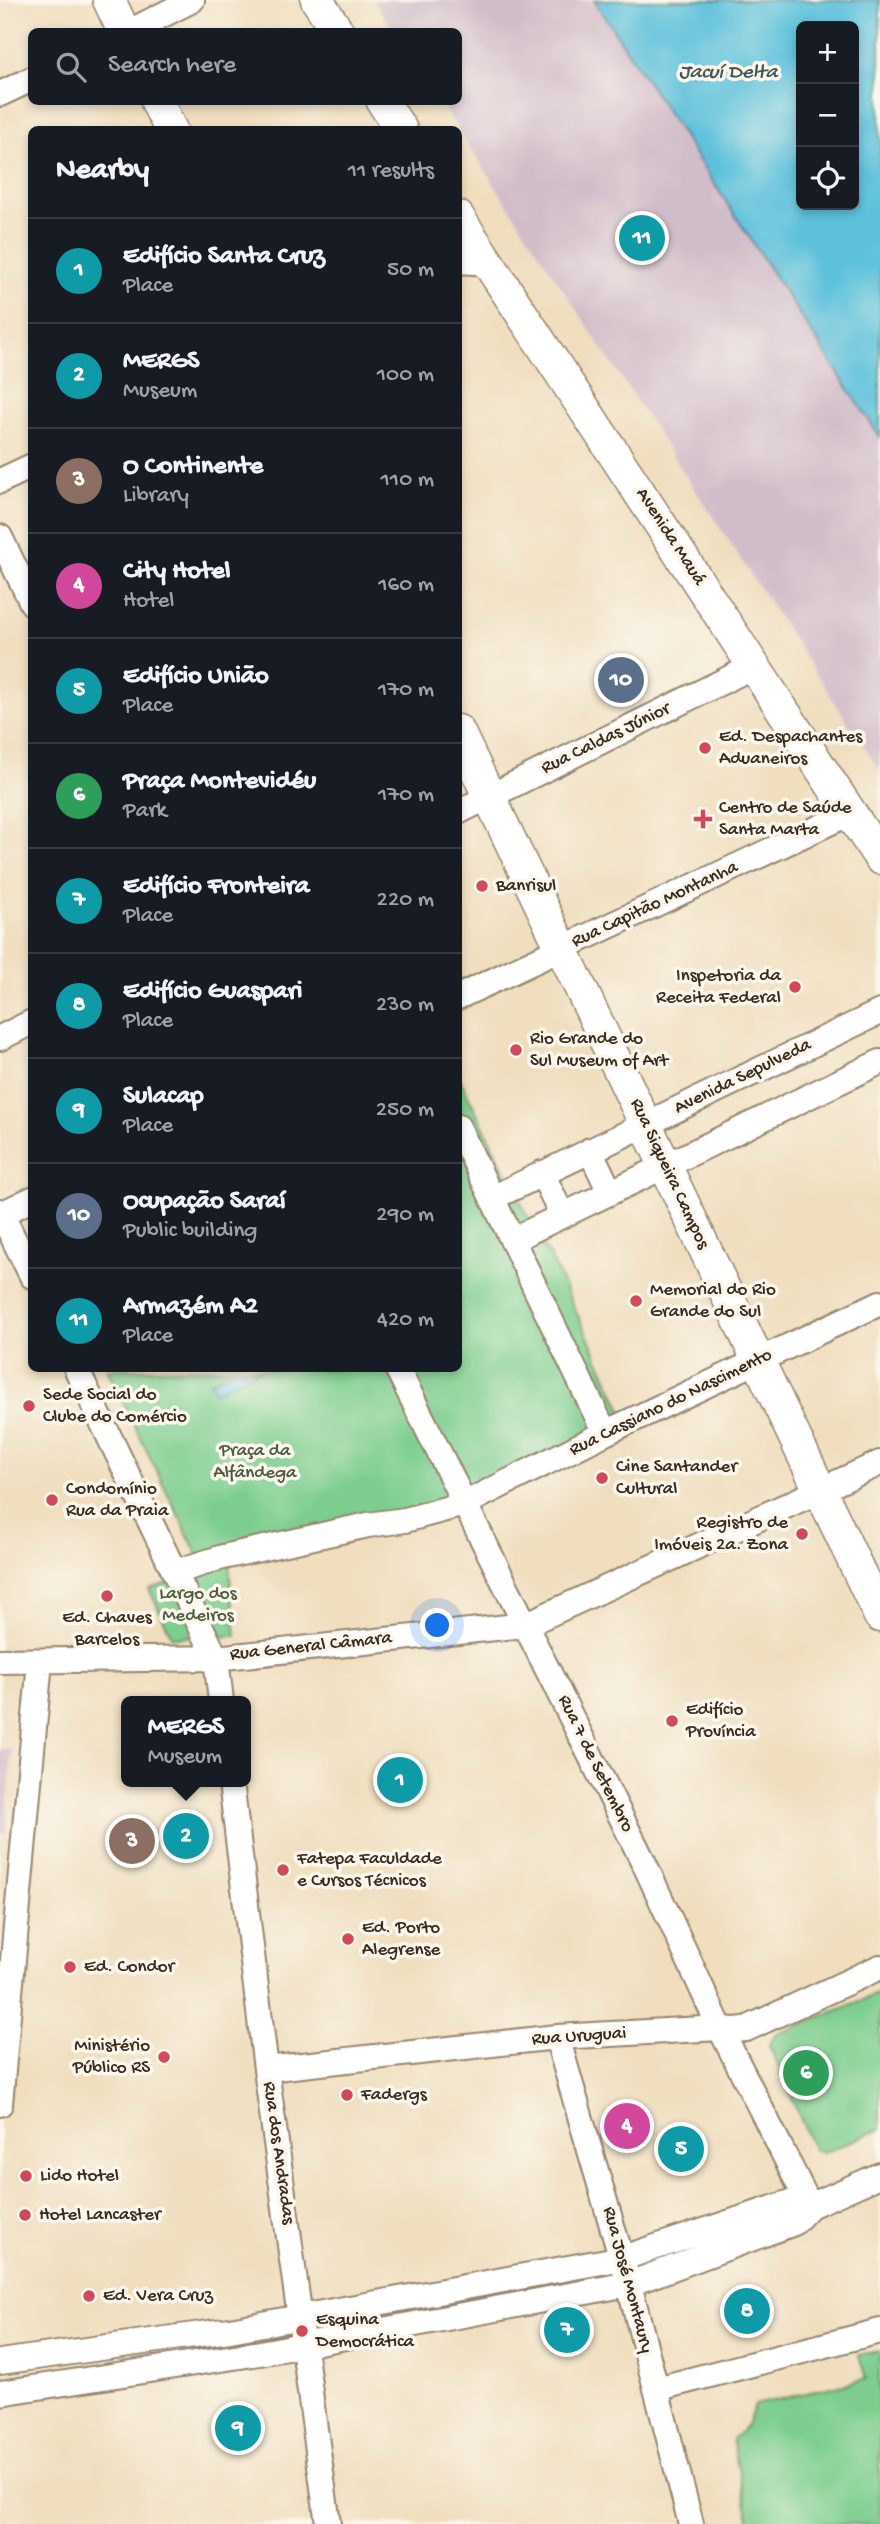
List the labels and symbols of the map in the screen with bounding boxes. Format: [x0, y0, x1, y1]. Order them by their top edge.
water label: Jacuí Delta [679, 61, 779, 86]
pin: 11 [619, 212, 665, 264]
street label: Avenida Mauá [630, 484, 711, 591]
pin: 10 [598, 654, 644, 706]
street label: Rua Caldas Júnior [538, 697, 676, 780]
place label: Ed. Despachantes Aduaneiros [719, 726, 863, 771]
marker: Ed. Despachantes Aduaneiros [697, 740, 713, 756]
place label: Centro de Saúde Santa Marta [719, 797, 852, 842]
marker: Centro de Saúde Santa Marta [693, 809, 713, 829]
street label: Rua Capitão Montanha [568, 856, 743, 954]
place label: Banrisul [495, 875, 556, 898]
marker: Banrisul [474, 878, 490, 894]
place label: Inspetoria da Receita Federal [656, 965, 782, 1010]
marker: Inspetoria da Receita Federal [787, 979, 803, 995]
place label: Rio Grande do Sul Museum of Art [530, 1028, 670, 1073]
street label: Avenida Sepulveda [671, 1033, 817, 1120]
marker: Rio Grande do Sul Museum of Art [508, 1042, 524, 1058]
street label: Rua Siqueira Campos [624, 1095, 714, 1254]
place label: Memorial do Rio Grande do Sul [650, 1279, 776, 1324]
marker: Memorial do Rio Grande do Sul [628, 1293, 644, 1309]
street label: Rua Cassiano do Nascimento [566, 1344, 776, 1462]
place label: Sede Social do Clube do Comércio [43, 1384, 187, 1429]
marker: Sede Social do Clube do Comércio [21, 1398, 37, 1414]
park label: Praça da Alfândega [213, 1440, 298, 1485]
place label: Cine Santander Cultural [616, 1456, 739, 1501]
marker: Cine Santander Cultural [594, 1470, 610, 1486]
place label: Condomínio Rua da Praia [66, 1478, 170, 1523]
marker: Condomínio Rua da Praia [44, 1492, 60, 1508]
place label: Registro de Imóveis 2a. Zona [654, 1512, 789, 1557]
marker: Registro de Imóveis 2a. Zona [794, 1526, 810, 1542]
park label: Largo dos Medeiros [159, 1583, 238, 1628]
marker: Ed. Chaves Barcelos [99, 1588, 115, 1604]
place label: Ed. Chaves Barcelos [62, 1607, 153, 1652]
your location [420, 1608, 454, 1642]
street label: Rua General Câmara [229, 1627, 395, 1667]
street label: Rua 7 de Setembro [552, 1692, 638, 1837]
place label: Edifício Província [685, 1699, 757, 1744]
marker: Edifício Província [664, 1713, 680, 1729]
pin: 1 [377, 1754, 423, 1806]
pin: 2 [163, 1810, 209, 1862]
pin: 3 [109, 1815, 155, 1867]
place label: Fatepa Faculdade e Cursos Técnicos [296, 1848, 442, 1893]
marker: Fatepa Faculdade e Cursos Técnicos [275, 1862, 291, 1878]
place label: Ed. Porto Alegrense [362, 1917, 441, 1962]
marker: Ed. Porto Alegrense [340, 1931, 356, 1947]
place label: Ed. Condor [84, 1956, 177, 1979]
marker: Ed. Condor [62, 1959, 78, 1975]
street label: Rua Uruguai [531, 2022, 627, 2052]
place label: Ministério Público RS [72, 2035, 150, 2080]
pin: 6 [783, 2047, 829, 2099]
marker: Ministério Público RS [156, 2049, 172, 2065]
street label: Rua dos Andradas [257, 2080, 300, 2227]
place label: Fadergs [360, 2084, 428, 2107]
marker: Fadergs [339, 2087, 355, 2103]
pin: 4 [604, 2100, 650, 2152]
pin: 5 [658, 2123, 704, 2175]
place label: Lido Hotel [40, 2165, 119, 2188]
marker: Lido Hotel [18, 2168, 34, 2184]
place label: Hotel Lancaster [39, 2204, 163, 2227]
street label: Rua José Montaury [596, 2204, 658, 2356]
marker: Hotel Lancaster [17, 2207, 33, 2223]
place label: Ed. Vera Cruz [103, 2285, 214, 2308]
pin: 8 [724, 2285, 770, 2337]
marker: Ed. Vera Cruz [81, 2288, 97, 2304]
pin: 7 [544, 2304, 590, 2356]
place label: Esquina Democrática [314, 2309, 416, 2354]
marker: Esquina Democrática [294, 2323, 310, 2339]
pin: 9 [215, 2402, 261, 2454]

